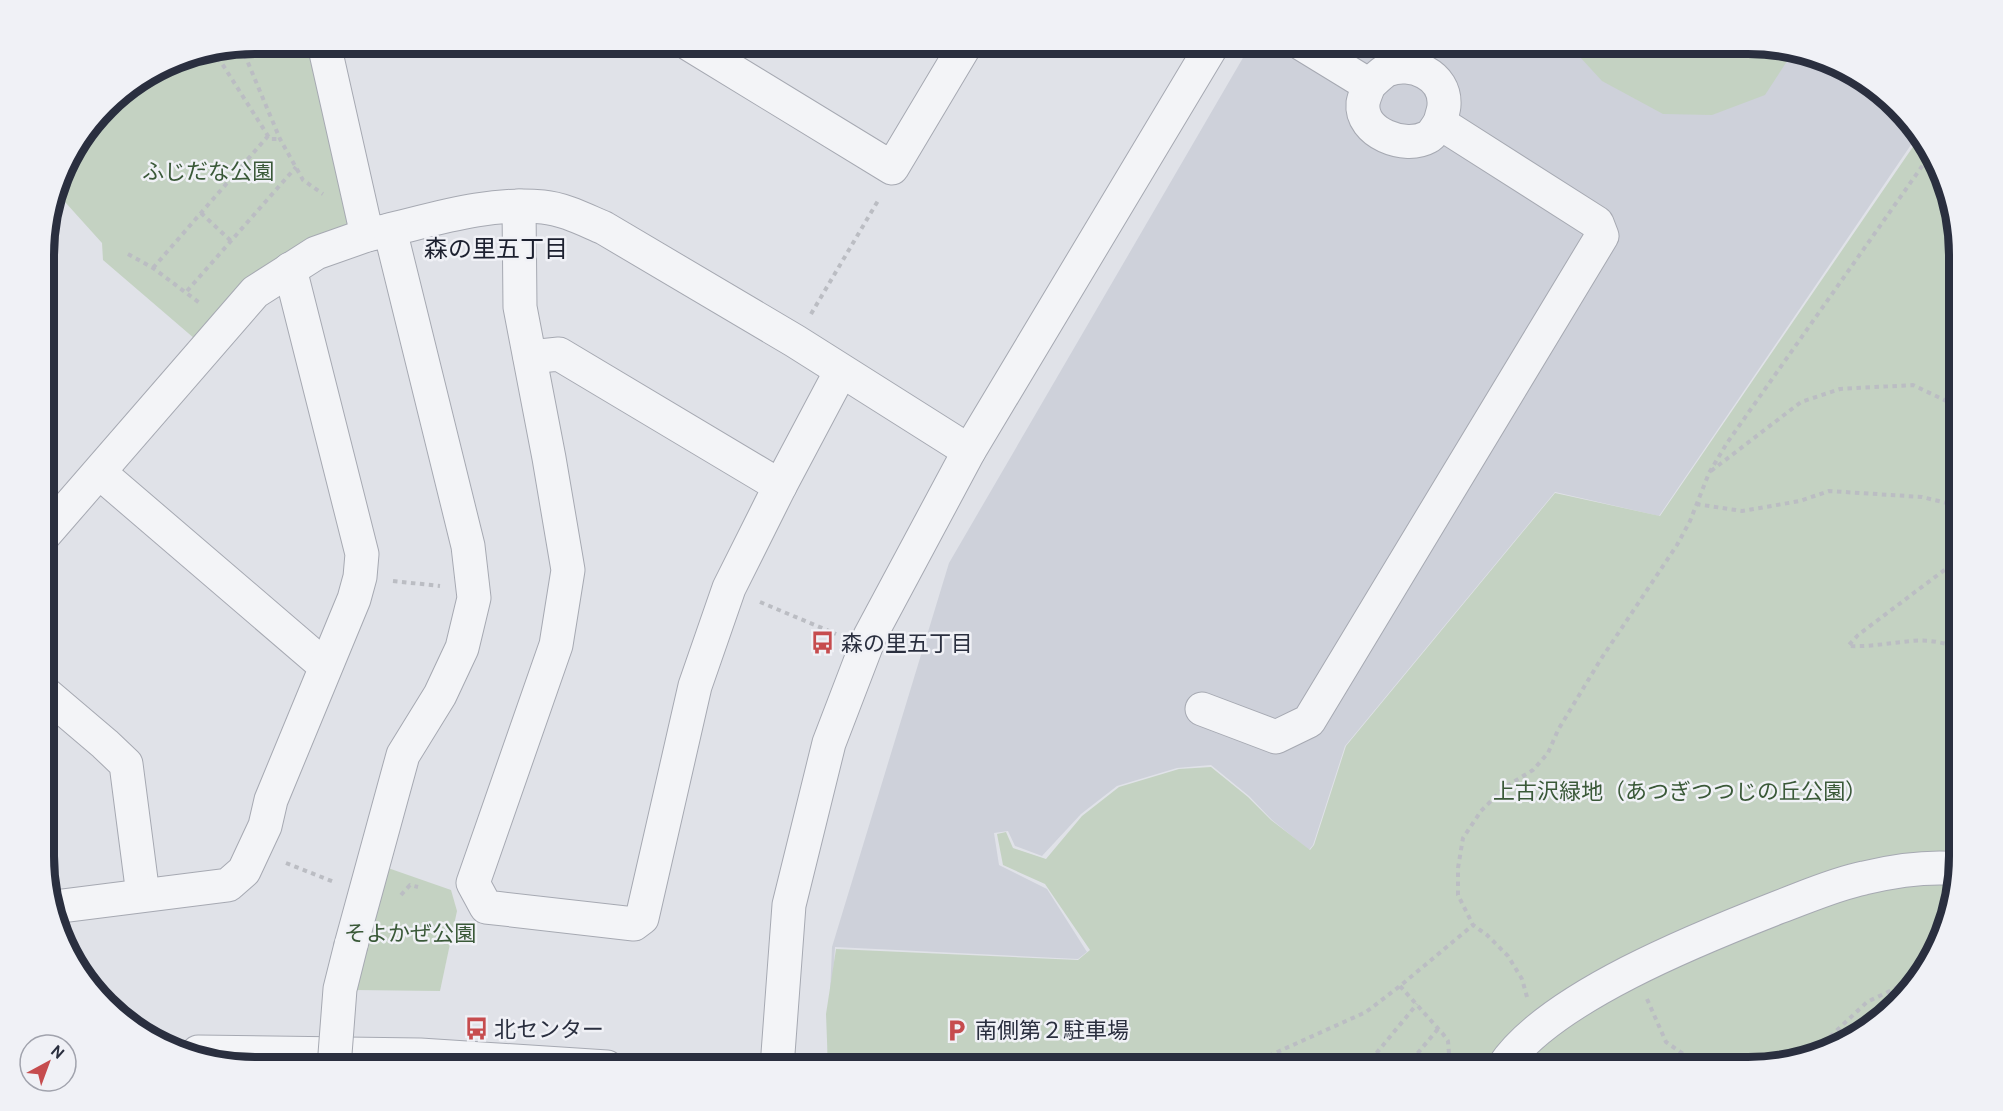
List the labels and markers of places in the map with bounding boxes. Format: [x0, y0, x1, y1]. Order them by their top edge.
bus stop icon: 森の里五丁目 [810, 630, 836, 656]
place label: 森の里五丁目 [841, 630, 973, 657]
bus stop icon: 北センター [463, 1016, 489, 1042]
place label: 北センター [494, 1016, 604, 1043]
parking icon: 南側第２駐車場 [944, 1017, 970, 1043]
place label: 南側第２駐車場 [975, 1017, 1129, 1044]

